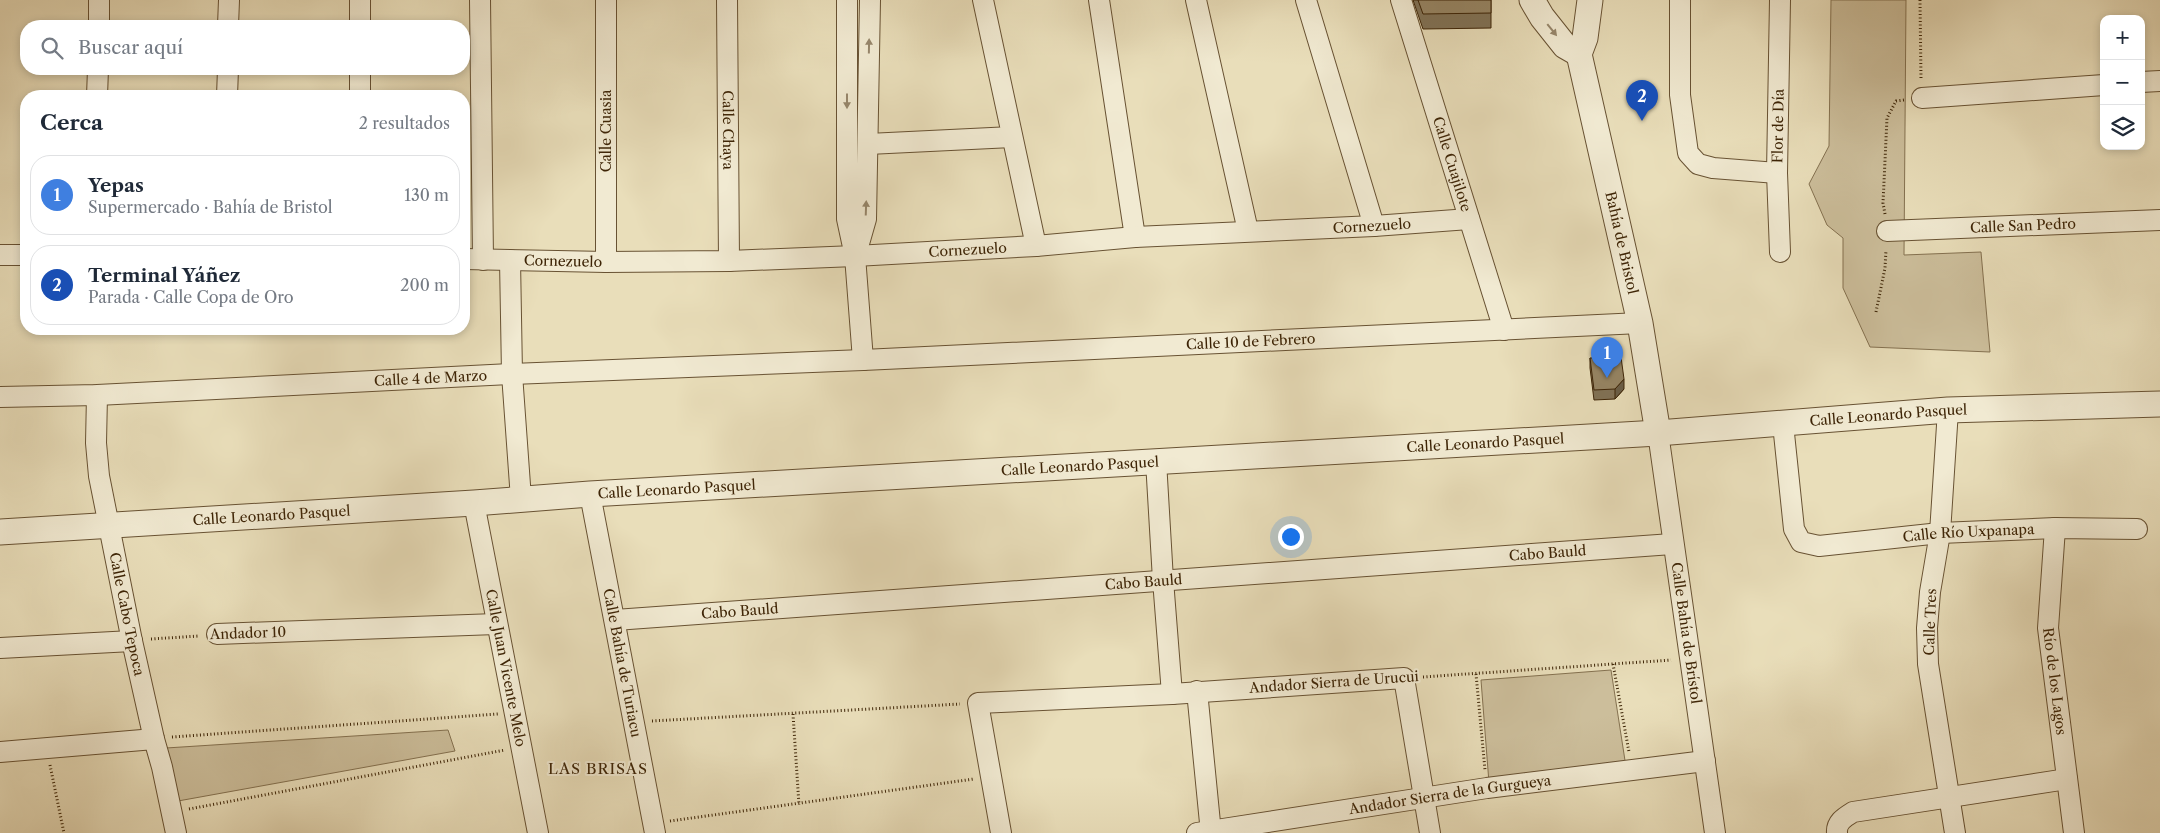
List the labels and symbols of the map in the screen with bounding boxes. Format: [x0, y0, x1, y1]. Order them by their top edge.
one-way arrow [1547, 23, 1558, 36]
one-way arrow [865, 38, 873, 54]
pin: 2 [1626, 80, 1658, 121]
street label: Flor de Día [1768, 88, 1788, 163]
street label: Calle Cuasia [597, 89, 615, 172]
street label: Calle Chaya [719, 90, 737, 170]
one-way arrow [843, 93, 851, 109]
street label: Calle Cuajilote [1429, 114, 1476, 214]
street label: Bahía de Bristol [1601, 190, 1642, 296]
one-way arrow [862, 200, 870, 216]
street label: Cornezuelo [1332, 214, 1412, 237]
street label: Calle San Pedro [1970, 214, 2076, 237]
street label: Cornezuelo [928, 239, 1007, 261]
street label: Cornezuelo [524, 251, 602, 271]
street label: Calle 10 de Febrero [1186, 329, 1316, 354]
pin: 1 [1591, 337, 1623, 378]
street label: Calle 4 de Marzo [374, 366, 488, 390]
street label: Calle Leonardo Pasquel [1809, 400, 1967, 430]
street label: Calle Leonardo Pasquel [1406, 429, 1565, 456]
street label: Calle Leonardo Pasquel [1001, 453, 1159, 480]
street label: Calle Leonardo Pasquel [597, 476, 756, 503]
street label: Calle Leonardo Pasquel [192, 502, 351, 529]
street label: Calle Río Uxpanapa [1902, 520, 2035, 546]
your location [1278, 524, 1304, 550]
street label: Cabo Bauld [1508, 541, 1587, 565]
street label: Calle Cabo Tepoca [105, 551, 149, 678]
street label: Calle Bahía de Brístol [1667, 561, 1705, 705]
street label: Cabo Bauld [1104, 570, 1183, 594]
street label: Calle Bahía de Turiacu [599, 587, 646, 739]
street label: Calle Juan Vicente Melo [482, 588, 530, 748]
street label: Calle Tres [1920, 588, 1940, 656]
street label: Cabo Bauld [700, 599, 779, 623]
street label: Andador 10 [209, 623, 287, 643]
street label: Río de los Lagos [2039, 627, 2070, 736]
street label: Andador Sierra de Urucui [1248, 667, 1419, 697]
district label: LAS BRISAS [548, 759, 648, 778]
street label: Andador Sierra de la Gurgueya [1347, 771, 1553, 818]

